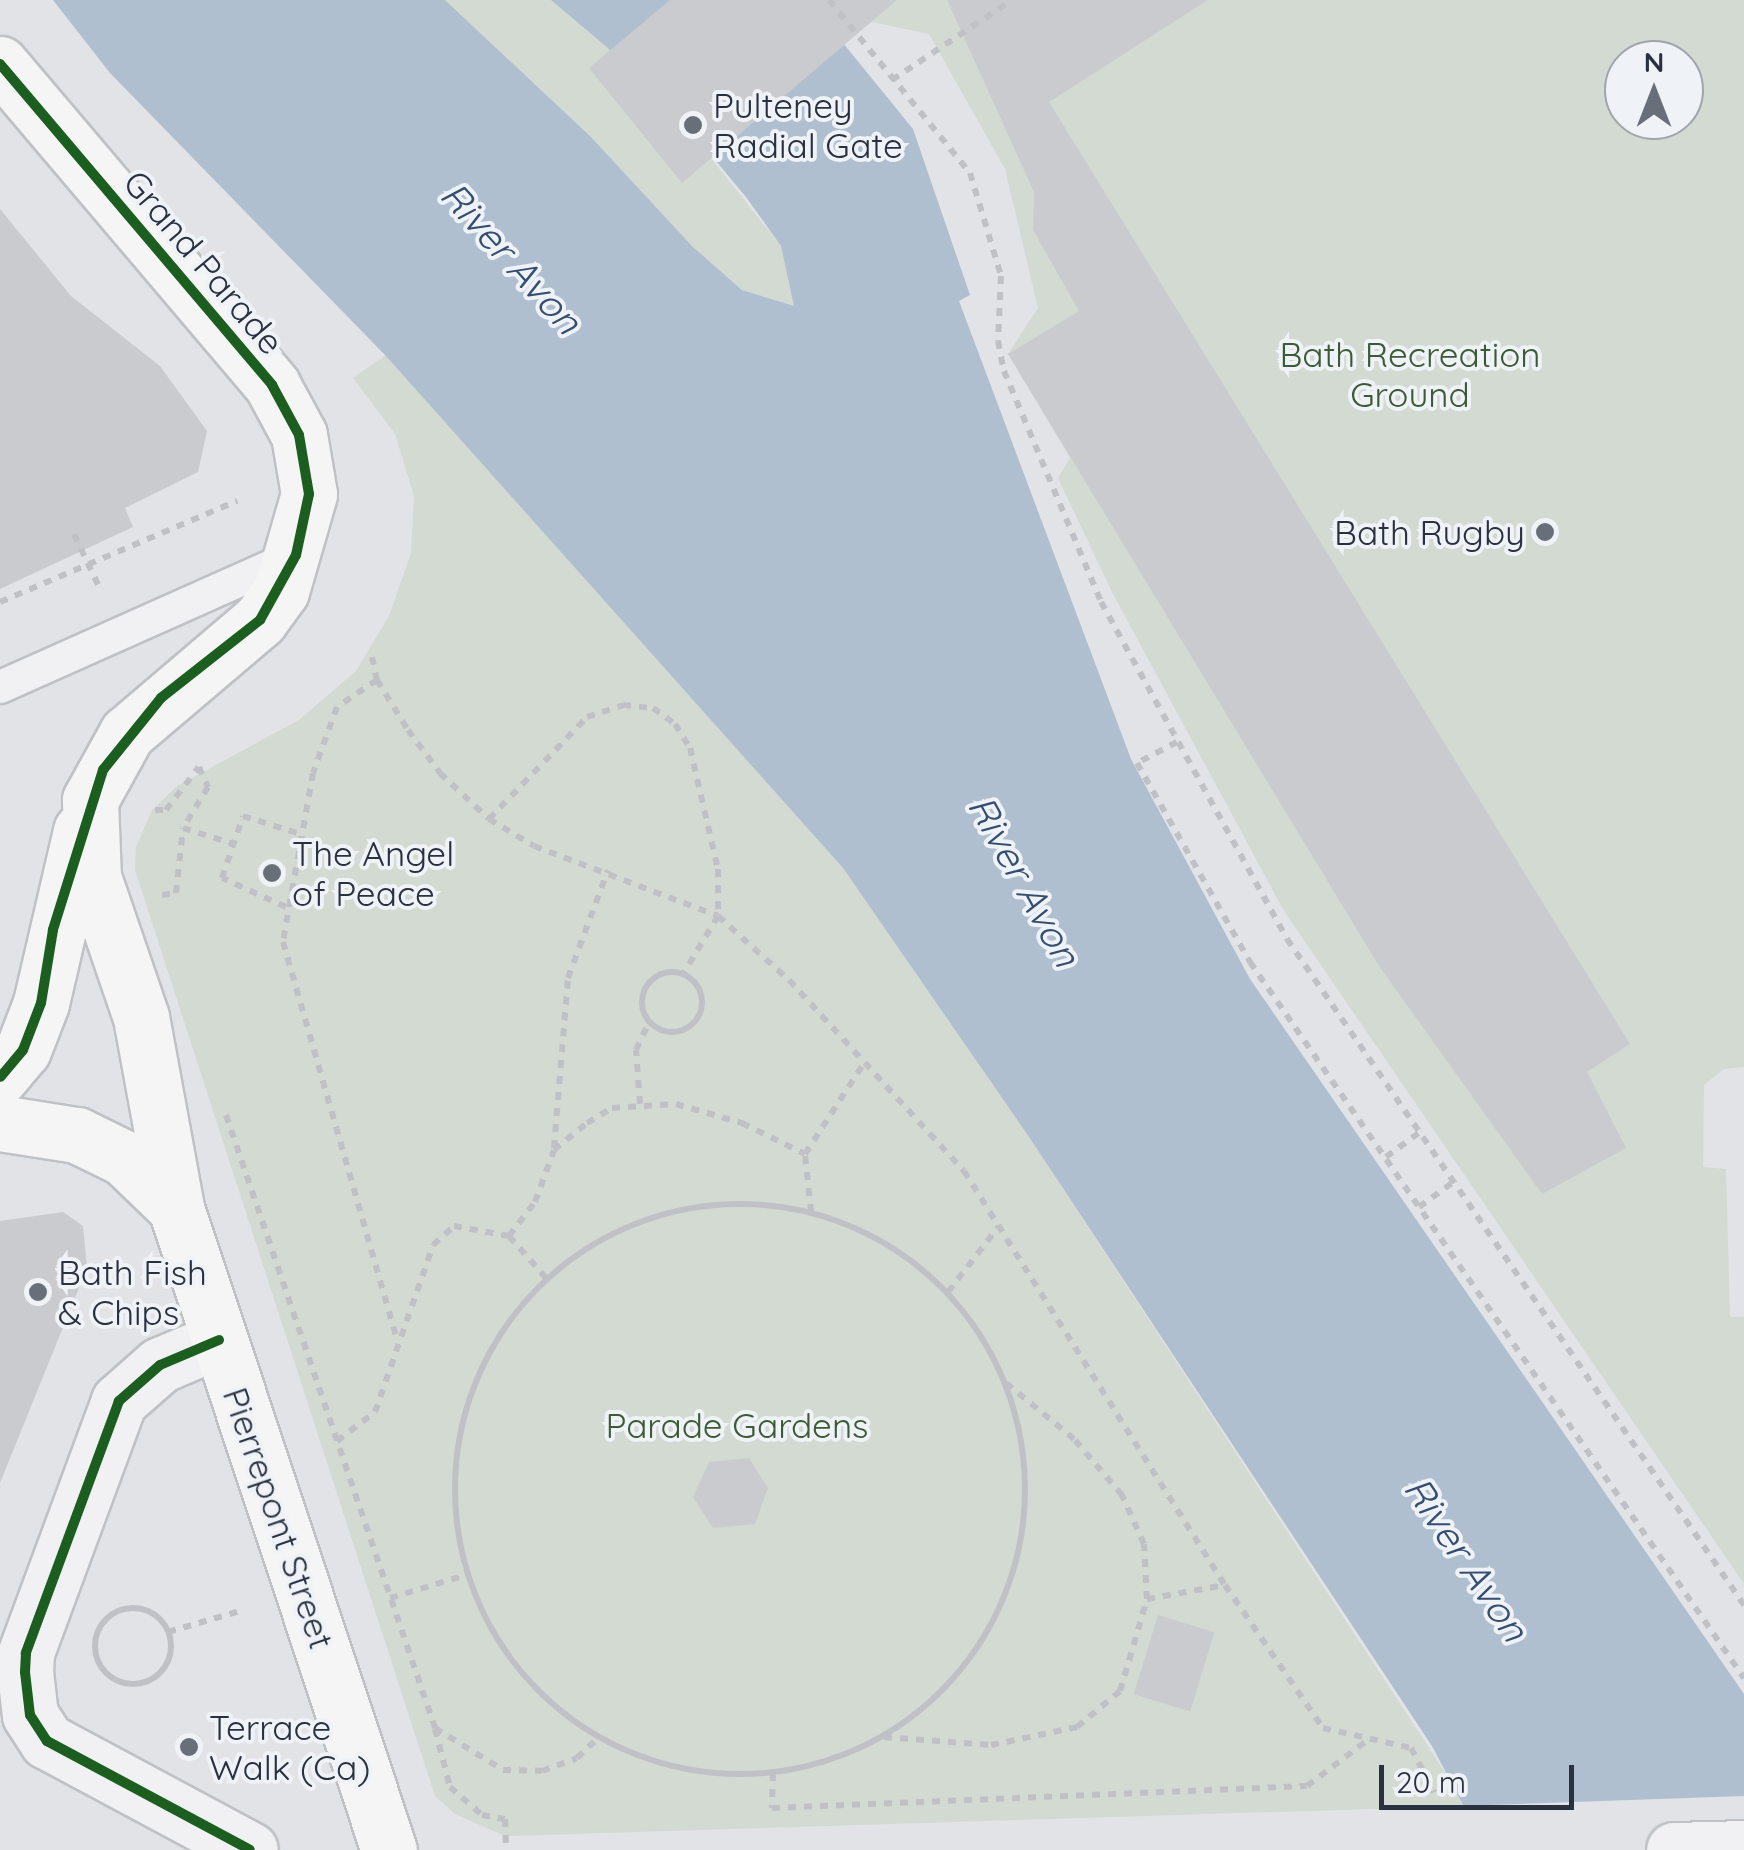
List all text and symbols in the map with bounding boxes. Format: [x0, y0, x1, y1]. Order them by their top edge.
north arrow [1604, 40, 1704, 140]
text: N [1644, 44, 1664, 79]
place label: Pulteney Radial Gate [713, 84, 903, 166]
marker: Pulteney Radial Gate [682, 114, 704, 136]
street label: Grand Parade [115, 162, 293, 362]
water label: River Avon [431, 173, 591, 343]
park label: Bath Recreation Ground [1279, 333, 1541, 415]
place label: Bath Rugby [1334, 511, 1525, 553]
marker: Bath Rugby [1534, 521, 1556, 543]
water label: River Avon [958, 788, 1090, 974]
place label: The Angel of Peace [292, 832, 454, 914]
marker: The Angel of Peace [261, 862, 283, 884]
place label: Bath Fish & Chips [58, 1251, 207, 1333]
marker: Bath Fish & Chips [27, 1281, 49, 1303]
street label: Pierrepont Street [215, 1382, 343, 1654]
park label: Parade Gardens [605, 1404, 869, 1446]
water label: River Avon [1394, 1468, 1538, 1650]
place label: Terrace Walk (Ca) [209, 1706, 370, 1788]
marker: Terrace Walk (Ca) [178, 1736, 200, 1758]
scale bar [1384, 1745, 1579, 1807]
text: 20 m [1396, 1763, 1466, 1801]

